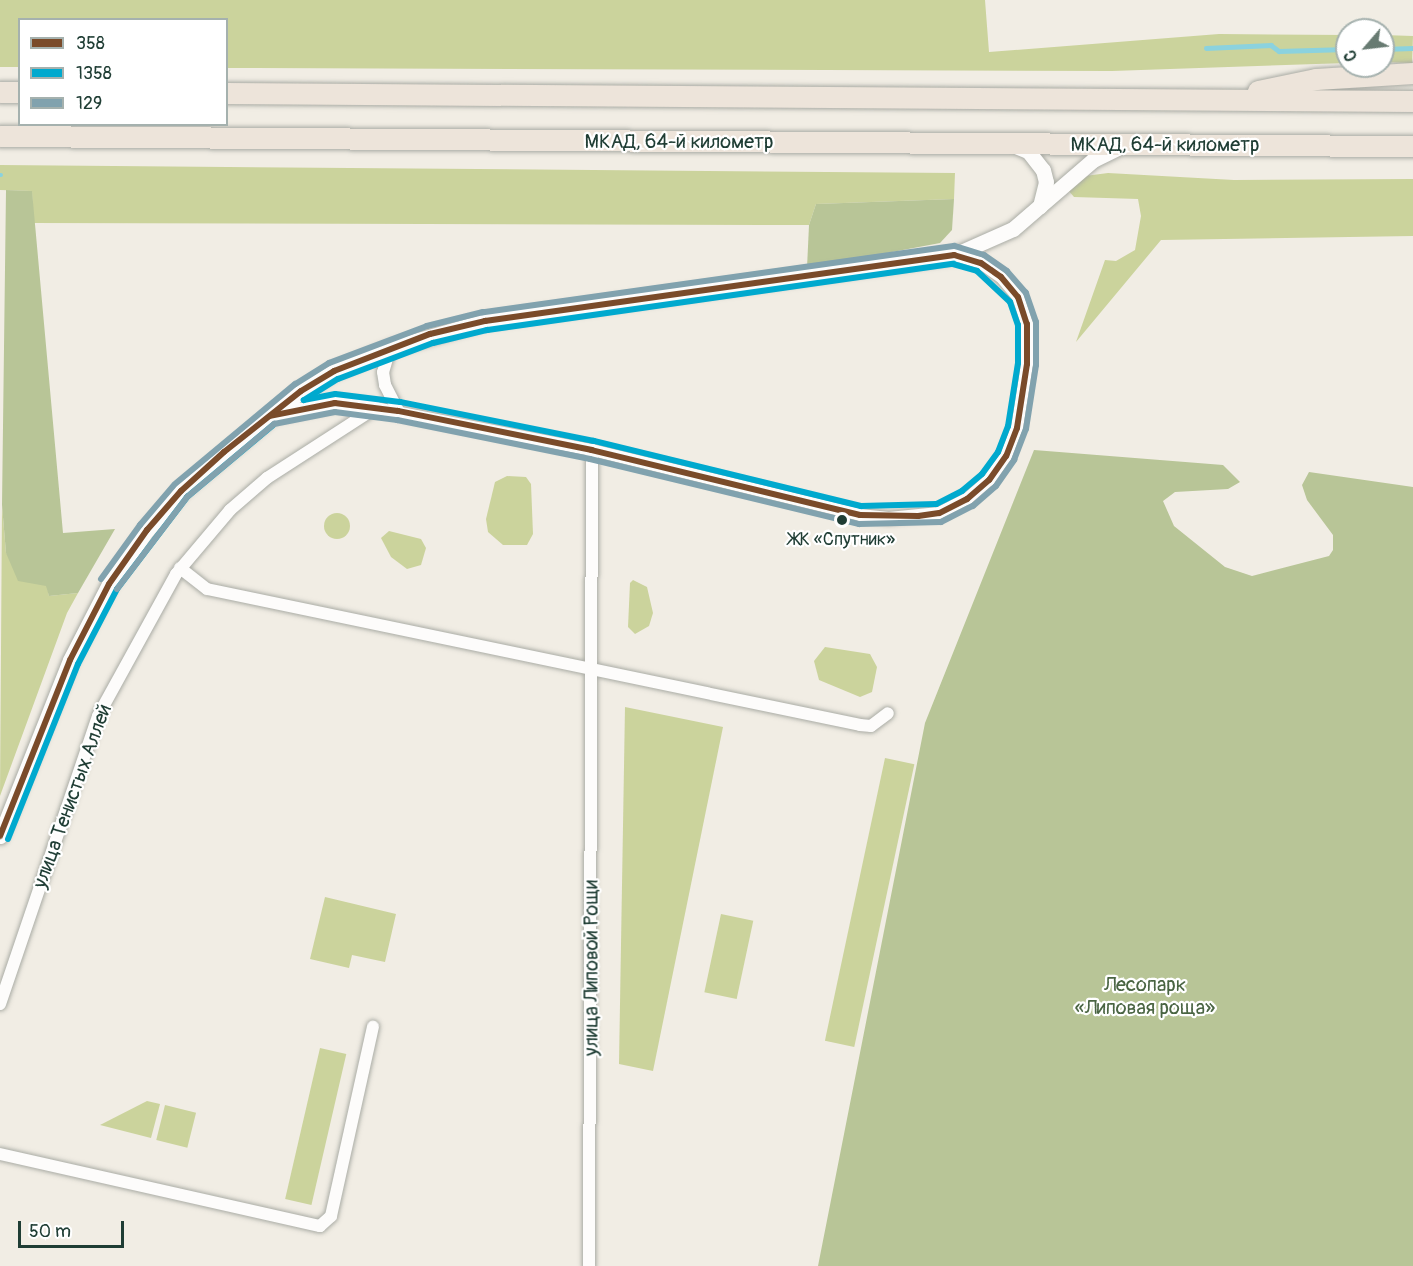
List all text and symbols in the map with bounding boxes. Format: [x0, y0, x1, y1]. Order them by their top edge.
legend [18, 18, 228, 126]
north arrow [1335, 18, 1395, 78]
text: 358 [76, 32, 105, 55]
text: С [1340, 46, 1362, 65]
text: 1358 [76, 62, 112, 85]
text: 129 [76, 92, 102, 115]
street label: МКАД, 64-й километр [585, 129, 773, 153]
street label: МКАД, 64-й километр [1071, 132, 1259, 156]
marker: ЖК «Спутник» [836, 514, 848, 526]
place label: ЖК «Спутник» [789, 529, 895, 551]
street label: улица Тенистых Аллей [27, 701, 117, 891]
street label: улица Липовой Рощи [579, 880, 603, 1056]
park label: Лесопарк «Липовая роща» [1075, 972, 1215, 1019]
scale bar [21, 1209, 128, 1247]
text: 50 m [29, 1220, 71, 1243]

